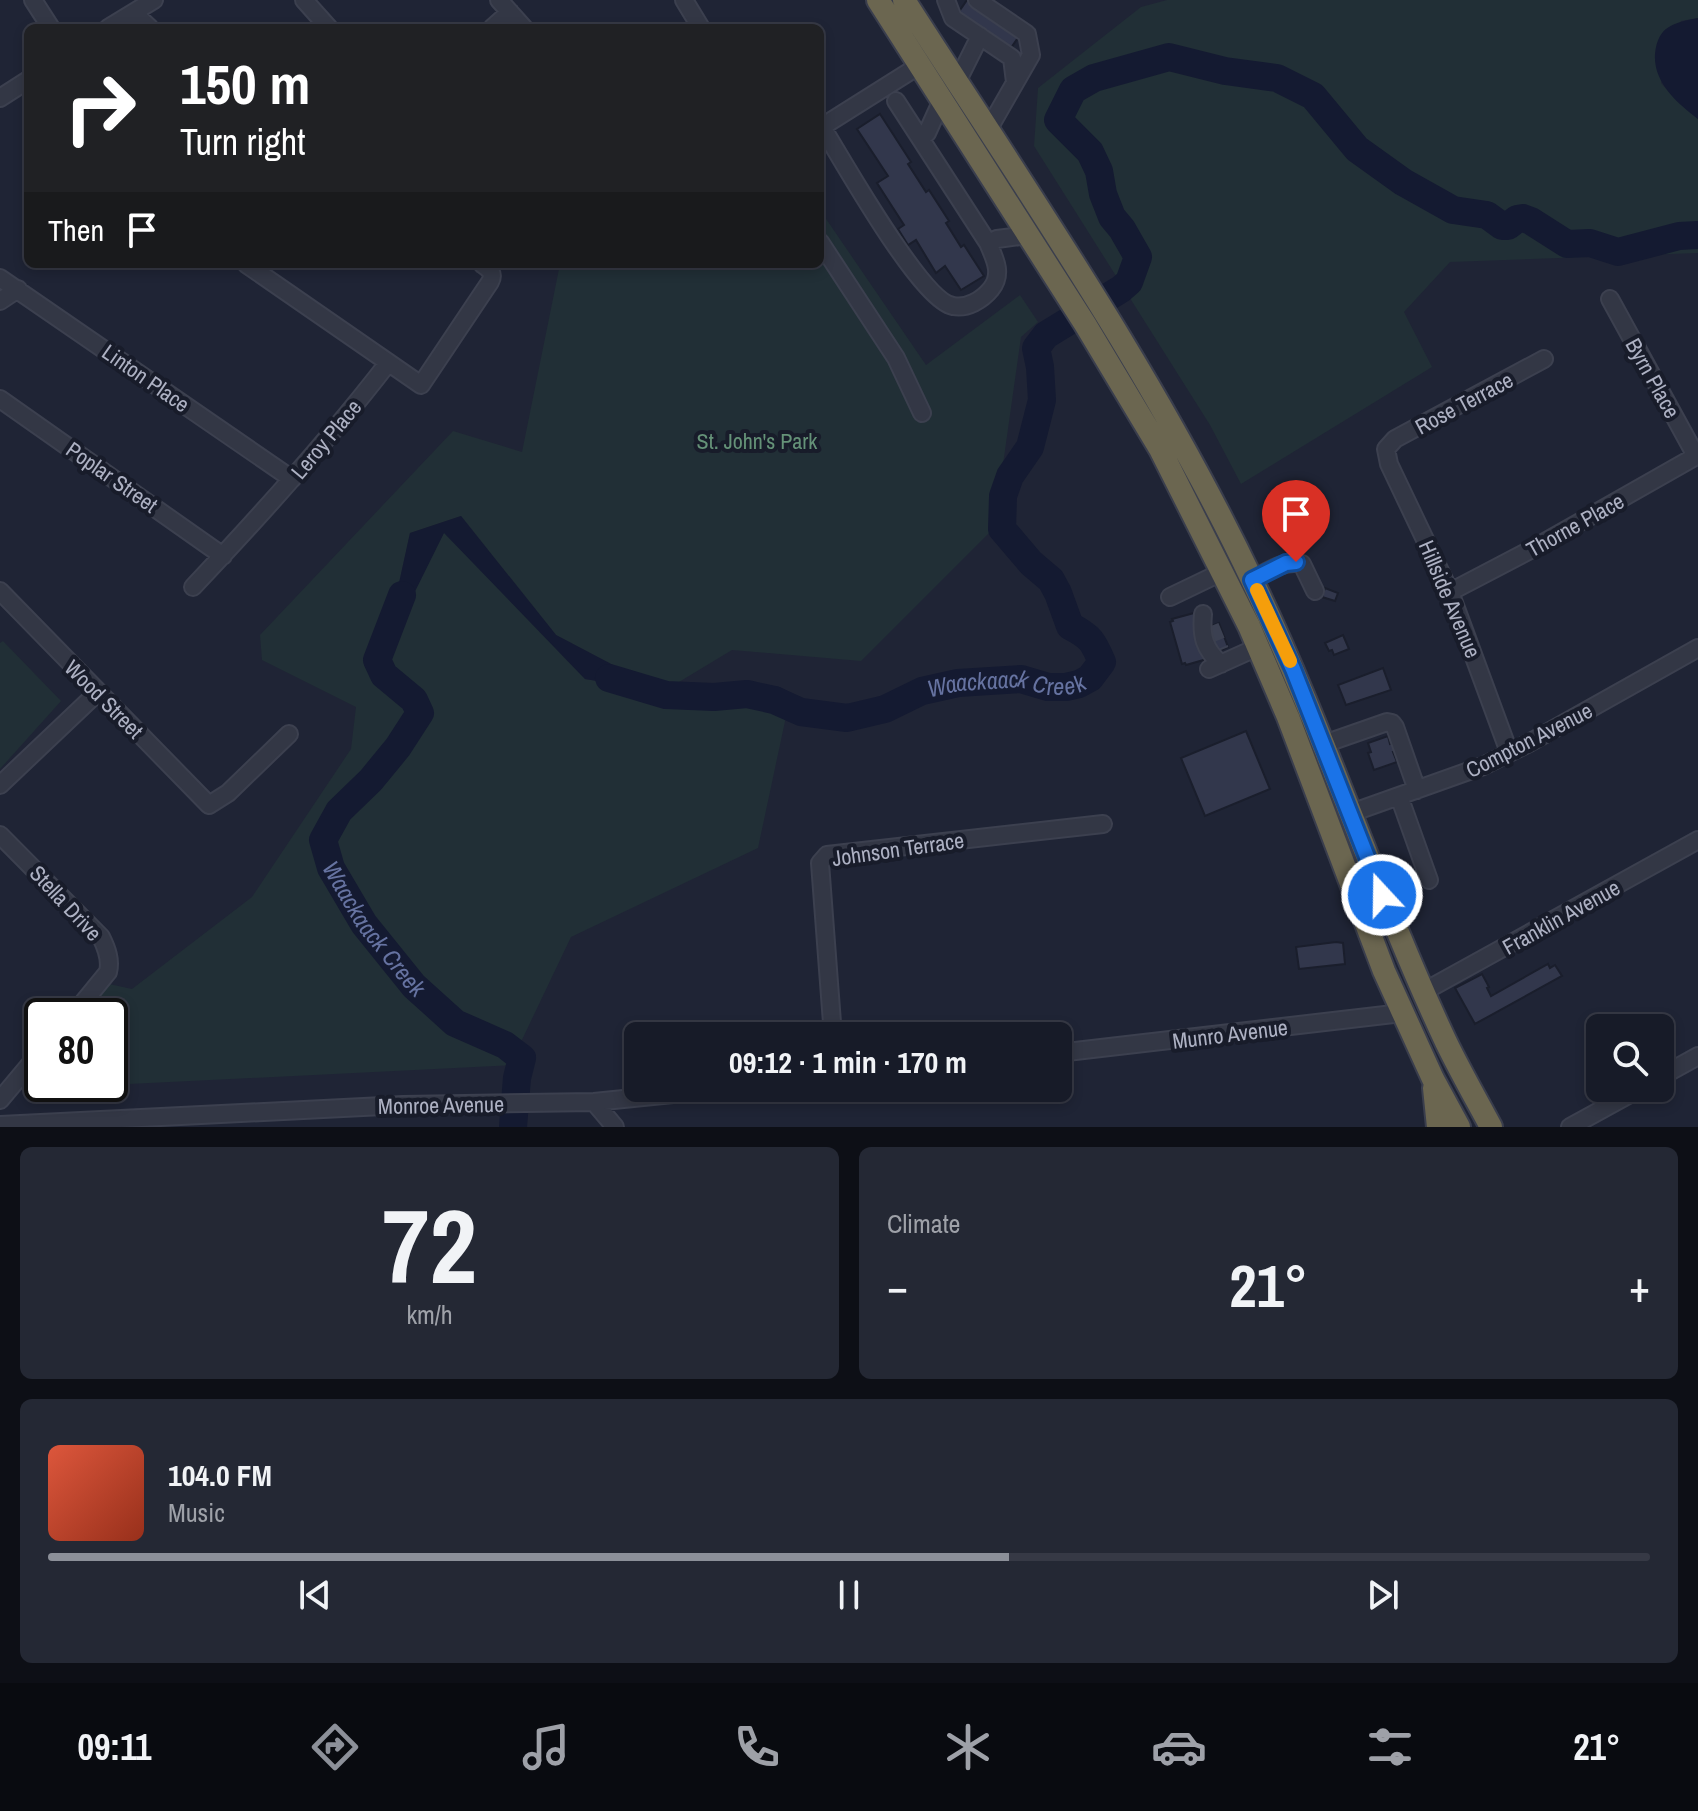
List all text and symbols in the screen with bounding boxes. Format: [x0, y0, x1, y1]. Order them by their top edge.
text: 150 m [180, 46, 310, 121]
icon: right [48, 56, 152, 160]
text: Turn right [180, 118, 305, 166]
icon: arrive [120, 208, 164, 252]
text: Then [48, 210, 104, 250]
street label: Byrn Place [1619, 333, 1687, 423]
street label: Linton Place [96, 337, 196, 419]
street label: Rose Terrace [1410, 365, 1518, 441]
street label: Leroy Place [284, 393, 368, 485]
park label: St. John's Park [697, 426, 818, 456]
street label: Poplar Street [60, 435, 164, 519]
pin [1262, 480, 1330, 562]
street label: Thorne Place [1521, 486, 1629, 564]
icon: arrive [1274, 492, 1318, 536]
street label: Hillside Avenue [1412, 536, 1488, 662]
street label: Wood Street [58, 653, 150, 745]
water label: Waackaack Creek [924, 662, 1092, 704]
street label: Compton Avenue [1461, 695, 1597, 785]
street label: Johnson Terrace [830, 825, 966, 873]
position arrow [1340, 853, 1424, 937]
water label: Waackaack Creek [315, 855, 433, 1004]
street label: Stella Drive [23, 859, 109, 947]
street label: Franklin Avenue [1497, 872, 1625, 962]
speed limit sign: 80 [24, 998, 128, 1102]
street label: Munro Avenue [1171, 1012, 1289, 1056]
map controls [1586, 1014, 1674, 1102]
button: search [1586, 1014, 1674, 1102]
text: 09:12 · 1 min · 170 m [729, 1042, 967, 1082]
street label: Monroe Avenue [378, 1089, 504, 1121]
text: 72 [382, 1175, 477, 1315]
text: Climate [887, 1206, 960, 1241]
text: 21° [1229, 1245, 1308, 1326]
text: − [887, 1256, 908, 1316]
text: + [1629, 1256, 1650, 1316]
text: km/h [406, 1297, 453, 1332]
text: 104.0 FM [168, 1455, 272, 1495]
text: Music [168, 1495, 225, 1530]
icon: previous [293, 1573, 337, 1617]
icon: pause [827, 1573, 871, 1617]
icon: next [1361, 1573, 1405, 1617]
icon: directions [307, 1719, 363, 1775]
icon: music [518, 1719, 574, 1775]
icon: phone [729, 1719, 785, 1775]
icon: climate [940, 1719, 996, 1775]
icon: car [1151, 1719, 1207, 1775]
icon: filters [1362, 1719, 1418, 1775]
text: 09:11 [78, 1723, 151, 1771]
text: 21° [1573, 1723, 1620, 1771]

